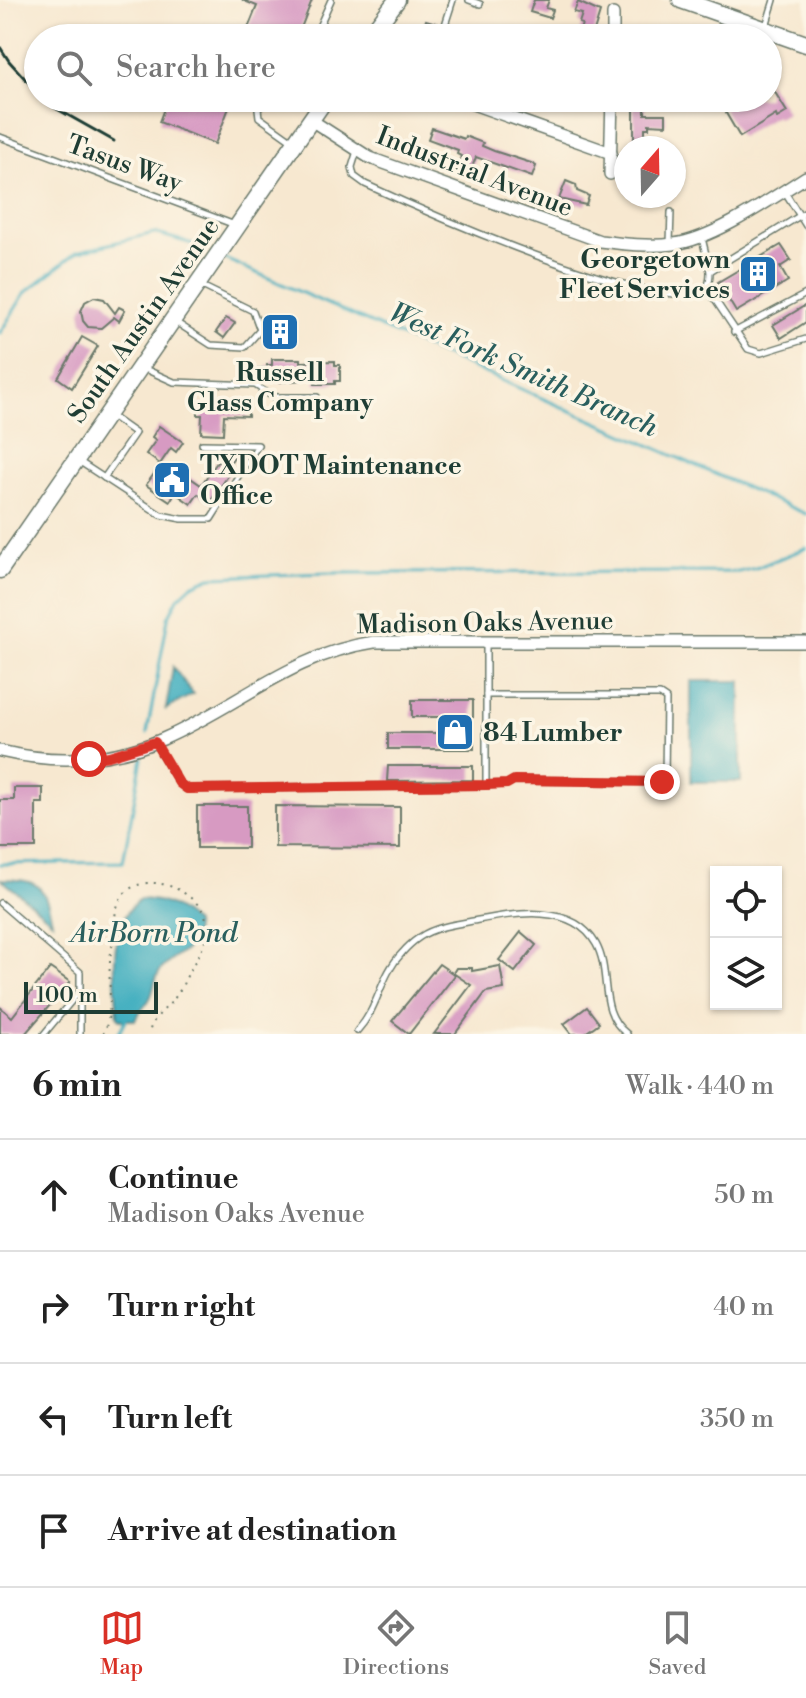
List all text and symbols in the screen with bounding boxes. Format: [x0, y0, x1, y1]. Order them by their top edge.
search box [24, 24, 782, 112]
icon: search [52, 46, 96, 90]
text: Search here [116, 49, 276, 87]
street label: Industrial Avenue [372, 120, 577, 224]
street label: Tasus Way [63, 128, 187, 200]
north arrow [614, 136, 686, 208]
street label: South Austin Avenue [61, 212, 227, 429]
place label: Georgetown Fleet Services [559, 244, 730, 306]
building icon: Georgetown Fleet Services [737, 253, 779, 295]
water label: West Fork Smith Branch [384, 295, 664, 446]
building icon: Russell Glass Company [259, 311, 301, 353]
place label: Russell Glass Company [187, 357, 374, 419]
place label: TXDOT Maintenance Office [200, 450, 462, 512]
public building icon: TXDOT Maintenance Office [151, 459, 193, 501]
street label: Madison Oaks Avenue [356, 605, 614, 641]
shop icon: 84 Lumber [434, 711, 476, 753]
place label: 84 Lumber [483, 717, 623, 749]
route start [71, 741, 107, 777]
route end [644, 764, 680, 800]
map controls [710, 866, 782, 1010]
button: locate [710, 866, 782, 938]
water label: AirBorn Pond [68, 916, 238, 951]
button: layers [710, 938, 782, 1010]
scale bar [24, 978, 158, 1014]
text: 100 m [36, 982, 98, 1009]
text: 6 min [32, 1065, 122, 1107]
text: Walk · 440 m [626, 1070, 774, 1102]
text: Continue [108, 1160, 239, 1198]
icon: ahead [32, 1173, 76, 1217]
text: 50 m [714, 1179, 774, 1211]
text: Madison Oaks Avenue [108, 1198, 365, 1230]
icon: right [32, 1285, 76, 1329]
text: Turn right [108, 1288, 255, 1326]
text: 40 m [713, 1291, 774, 1323]
icon: left [32, 1397, 76, 1441]
text: Turn left [108, 1400, 232, 1438]
text: 350 m [700, 1403, 774, 1435]
icon: arrive [32, 1509, 76, 1553]
text: Arrive at destination [108, 1512, 397, 1550]
tab: Map [100, 1606, 144, 1681]
tab: Directions [343, 1606, 449, 1681]
tab: Saved [649, 1606, 706, 1681]

